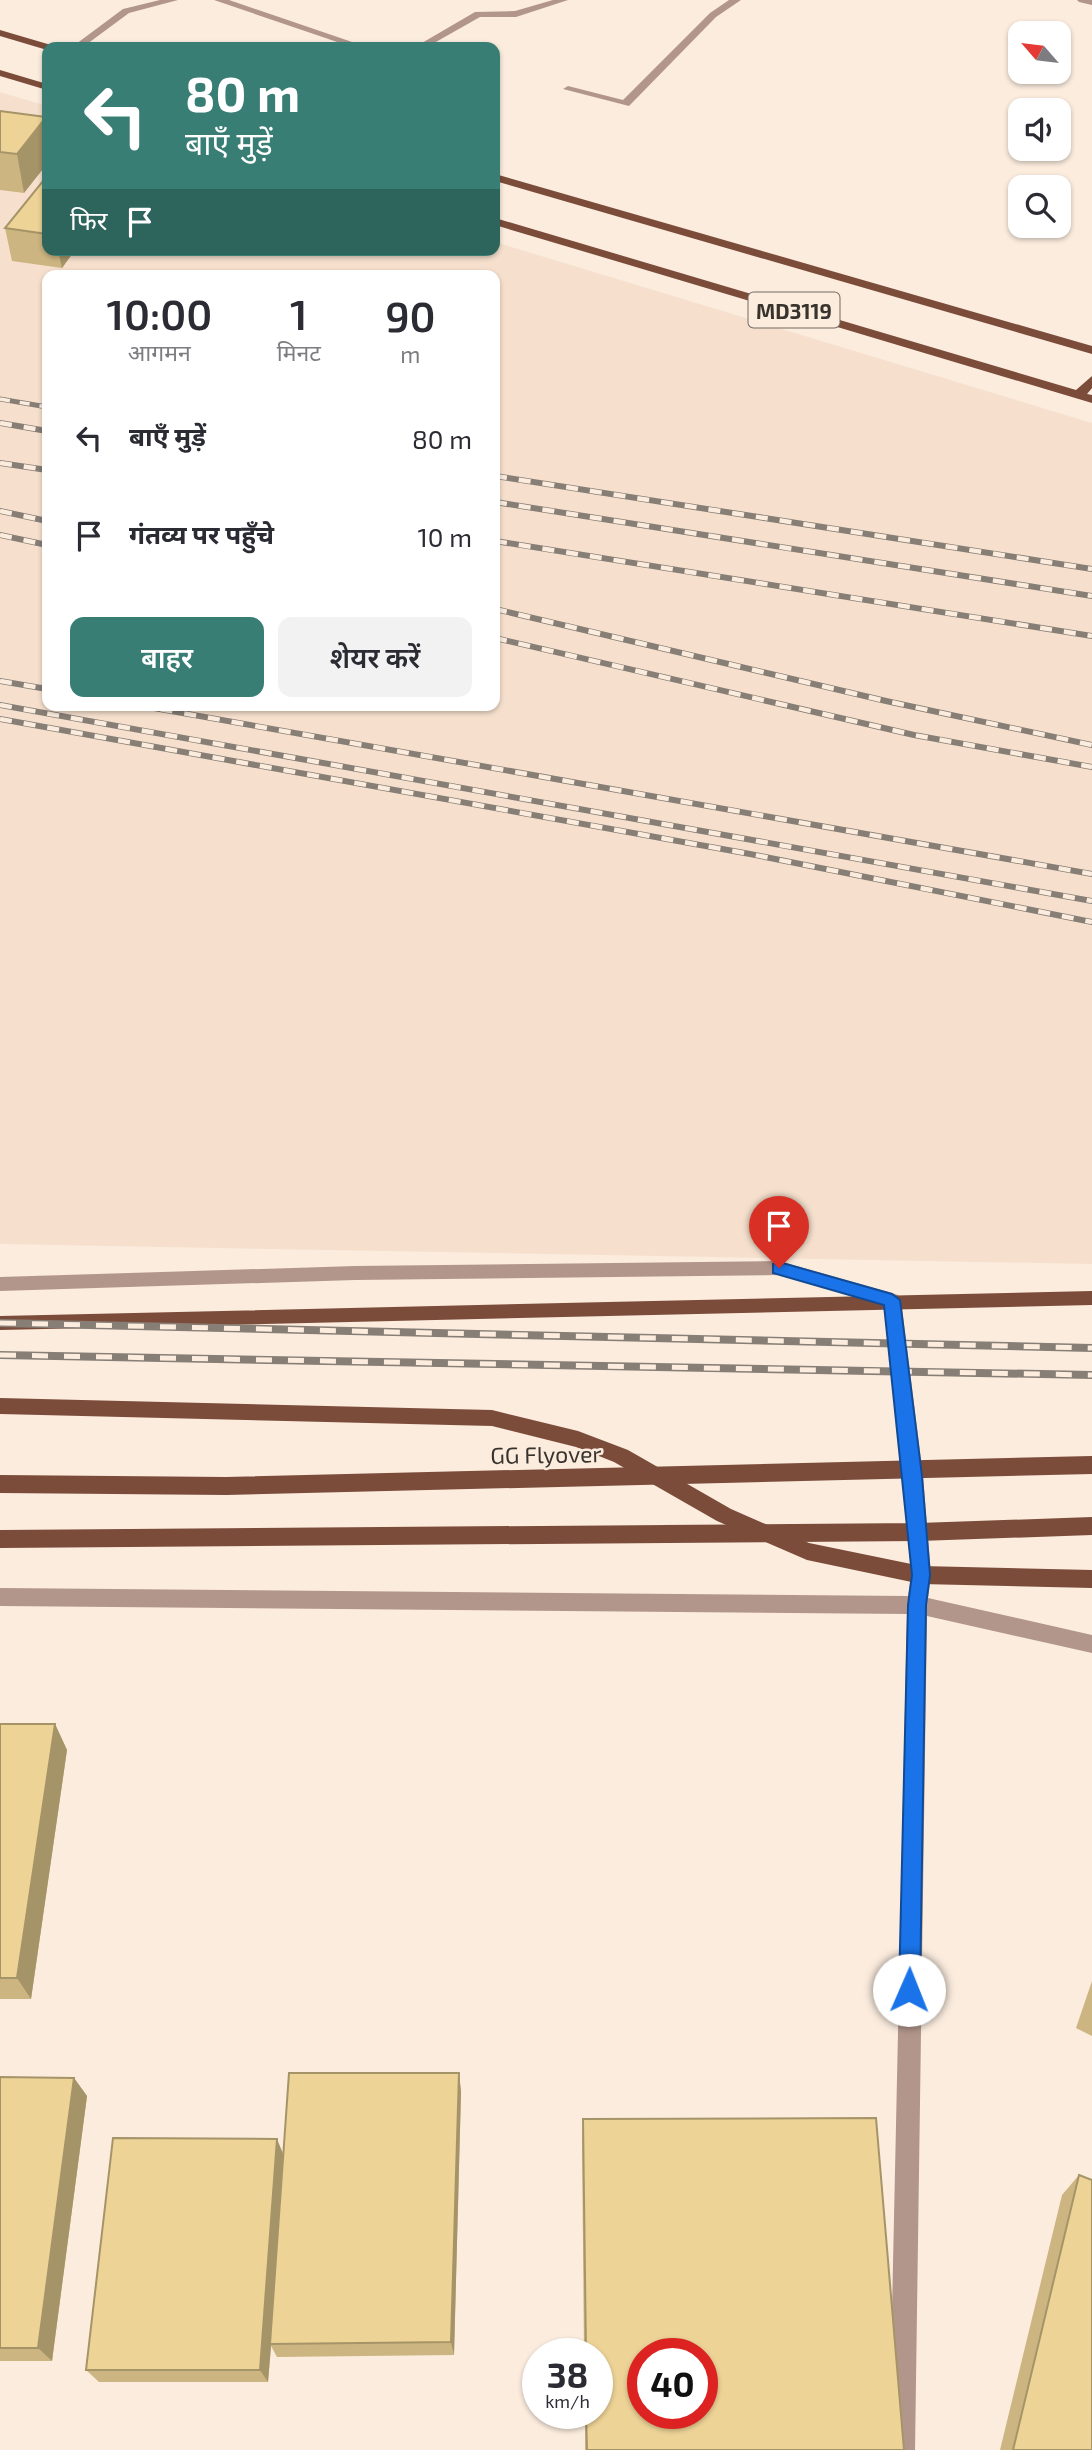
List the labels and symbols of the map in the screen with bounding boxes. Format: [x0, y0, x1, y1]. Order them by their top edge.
north arrow [1008, 21, 1071, 84]
road number: MD3119 [748, 292, 840, 328]
pin [749, 1196, 809, 1268]
street label: GG Flyover [490, 1439, 602, 1469]
position arrow [872, 1953, 946, 2027]
speed limit sign: 40 [627, 2338, 718, 2429]

